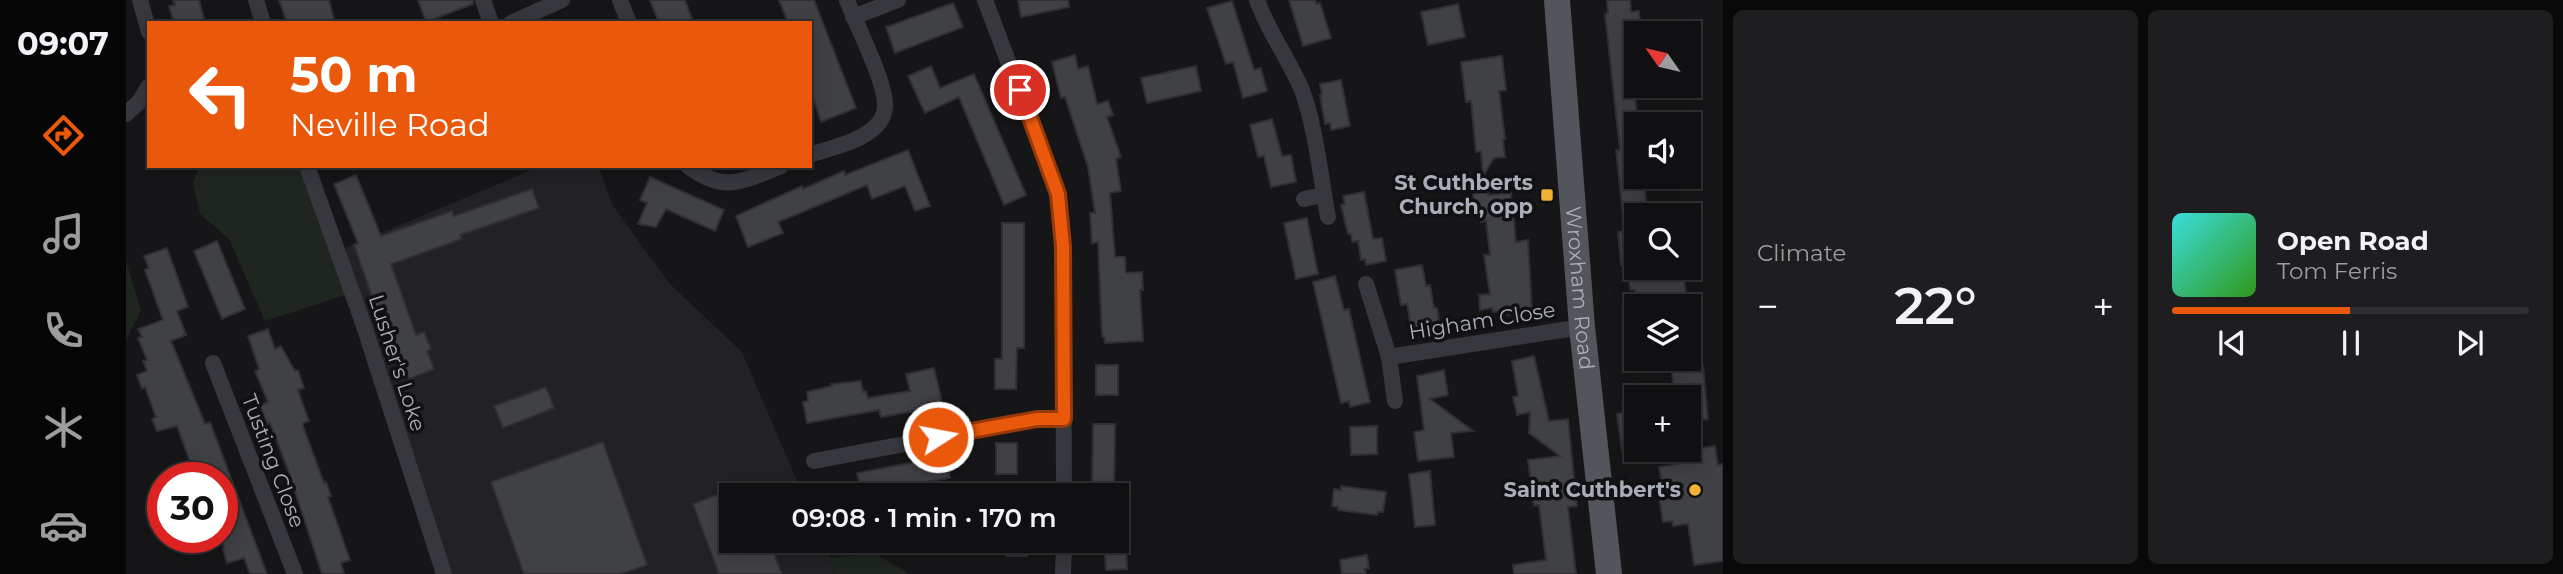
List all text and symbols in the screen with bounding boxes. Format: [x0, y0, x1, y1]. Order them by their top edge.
north arrow [1624, 21, 1701, 98]
map controls [1624, 21, 1701, 462]
text: 09:07 [17, 24, 109, 63]
text: 50 m [290, 45, 418, 104]
icon: left [175, 49, 266, 140]
pin [990, 60, 1050, 120]
icon: arrive [1001, 71, 1039, 109]
text: Neville Road [290, 105, 490, 144]
icon: directions [39, 111, 88, 160]
button: sound [1624, 112, 1701, 189]
place label: St Cuthberts Church, opp [1394, 170, 1533, 219]
marker: St Cuthberts Church, opp [1539, 187, 1555, 203]
button: search [1624, 203, 1701, 280]
street label: Wroxham Road [1561, 205, 1600, 371]
icon: music [39, 209, 88, 258]
text: Open Road [2277, 225, 2429, 257]
text: Climate [1757, 239, 1846, 267]
text: Tom Ferris [2277, 257, 2397, 285]
text: 22° [1894, 274, 1977, 337]
text: − [1757, 283, 1779, 330]
text: + [2092, 283, 2114, 330]
street label: Lusher's Loke [364, 291, 431, 434]
button: layers [1624, 294, 1701, 371]
street label: Higham Close [1407, 297, 1557, 344]
icon: phone [39, 306, 88, 355]
icon: previous [2213, 324, 2251, 362]
icon: pause [2332, 324, 2370, 362]
icon: next [2451, 324, 2489, 362]
button: + [1624, 385, 1701, 462]
street label: Tusting Close [237, 391, 310, 531]
position arrow [901, 400, 975, 474]
icon: climate [39, 403, 88, 452]
speed limit sign: 30 [147, 462, 238, 553]
place label: Saint Cuthbert's [1504, 477, 1681, 502]
marker: Saint Cuthbert's [1687, 482, 1703, 498]
icon: car [39, 501, 88, 550]
text: 09:08 · 1 min · 170 m [791, 502, 1057, 534]

